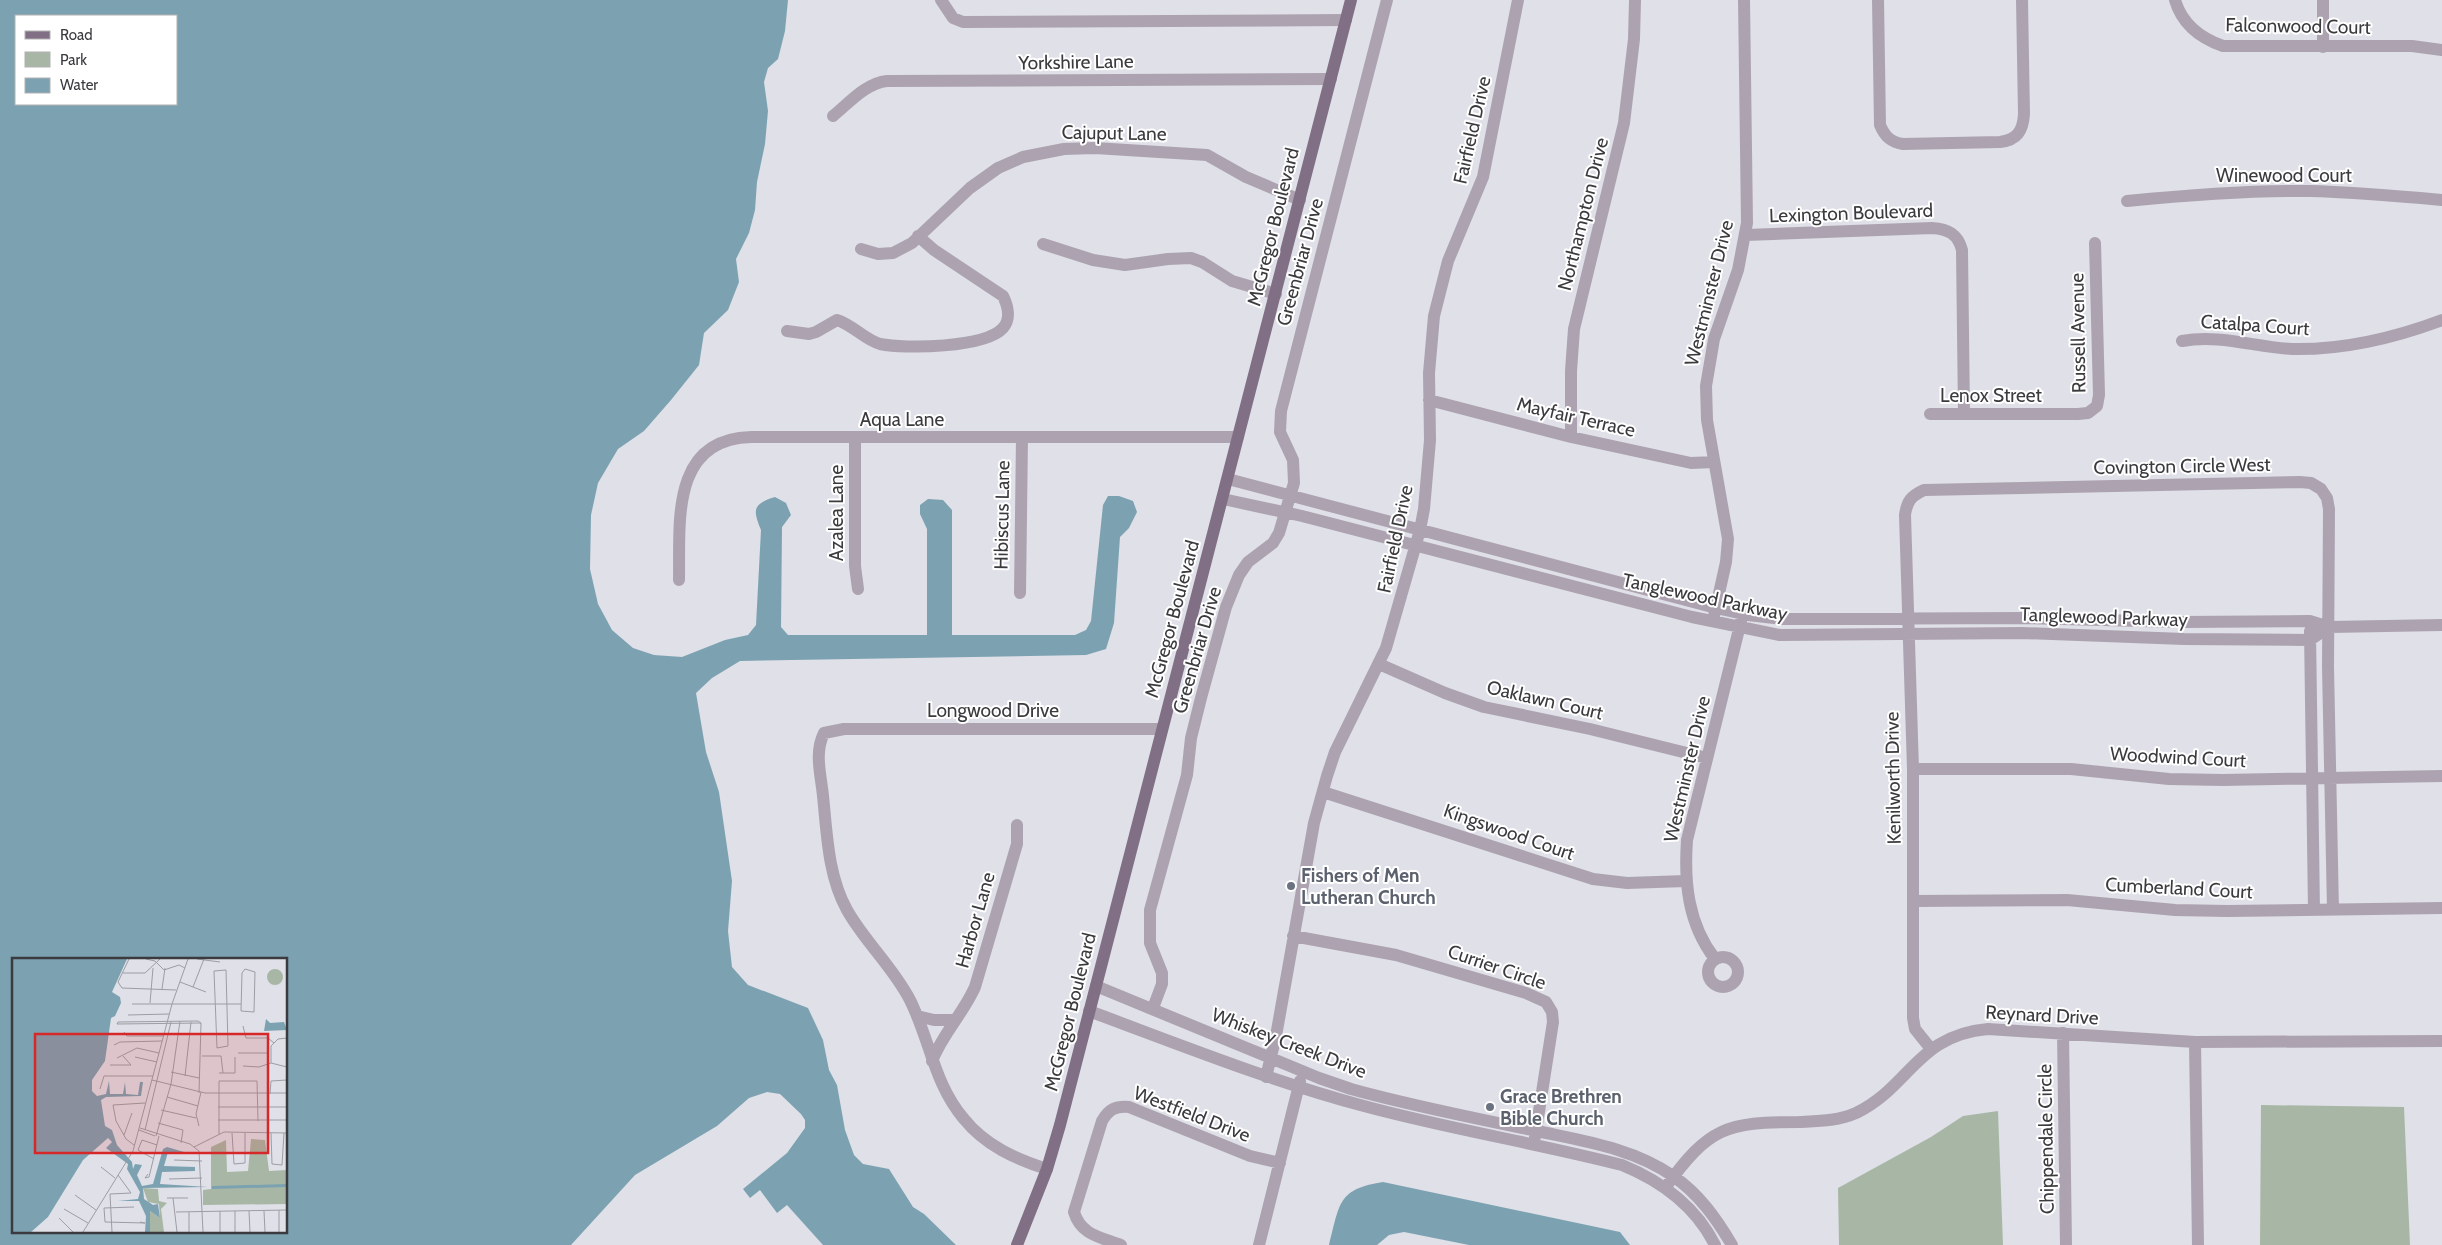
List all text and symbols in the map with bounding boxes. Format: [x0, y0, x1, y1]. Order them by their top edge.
street label: Falconwood Court [2225, 13, 2371, 39]
legend [15, 15, 178, 105]
text: Road [60, 26, 93, 44]
street label: Yorkshire Lane [1017, 49, 1134, 75]
text: Park [60, 51, 87, 69]
street label: Fairfield Drive [1448, 74, 1496, 186]
text: Water [60, 76, 98, 94]
street label: Cajuput Lane [1061, 121, 1167, 145]
street label: Northampton Drive [1553, 135, 1613, 293]
street label: McGregor Boulevard [1242, 145, 1304, 309]
street label: Winewood Court [2216, 164, 2353, 187]
street label: Greenbriar Drive [1272, 195, 1328, 328]
street label: Lexington Boulevard [1769, 199, 1933, 227]
street label: Westminster Drive [1680, 218, 1738, 368]
street label: Russell Avenue [2065, 272, 2091, 393]
street label: Catalpa Court [2200, 310, 2311, 340]
street label: Lenox Street [1940, 384, 2043, 407]
street label: Mayfair Terrace [1515, 392, 1638, 442]
street label: Aqua Lane [860, 408, 944, 431]
street label: Covington Circle West [2093, 453, 2271, 479]
street label: Hibiscus Lane [990, 460, 1014, 570]
street label: Azalea Lane [825, 465, 848, 561]
street label: Fairfield Drive [1372, 483, 1418, 595]
street label: McGregor Boulevard [1140, 538, 1204, 700]
street label: Tanglewood Parkway [1620, 568, 1790, 626]
street label: Greenbriar Drive [1168, 584, 1226, 716]
street label: Tanglewood Parkway [2020, 603, 2189, 631]
street label: Oaklawn Court [1485, 675, 1606, 725]
street label: Westminster Drive [1659, 693, 1715, 844]
street label: Longwood Drive [927, 699, 1059, 722]
street label: Kenilworth Drive [1880, 711, 1906, 844]
street label: Woodwind Court [2109, 742, 2247, 772]
street label: Kingswood Court [1441, 799, 1578, 865]
place label: Fishers of Men Lutheran Church [1301, 864, 1436, 909]
street label: Harbor Lane [950, 869, 1000, 971]
street label: Cumberland Court [2105, 873, 2254, 903]
marker: Fishers of Men Lutheran Church [1285, 880, 1297, 892]
street label: McGregor Boulevard [1039, 930, 1101, 1094]
street label: Currier Circle [1445, 939, 1549, 995]
inset map [12, 958, 288, 1232]
street label: Reynard Drive [1985, 1001, 2099, 1029]
street label: Whiskey Creek Drive [1208, 1003, 1370, 1083]
street label: Chippendale Circle [2033, 1063, 2059, 1214]
street label: Westfield Drive [1130, 1081, 1254, 1147]
place label: Grace Brethren Bible Church [1500, 1085, 1622, 1130]
marker: Grace Brethren Bible Church [1484, 1101, 1496, 1113]

